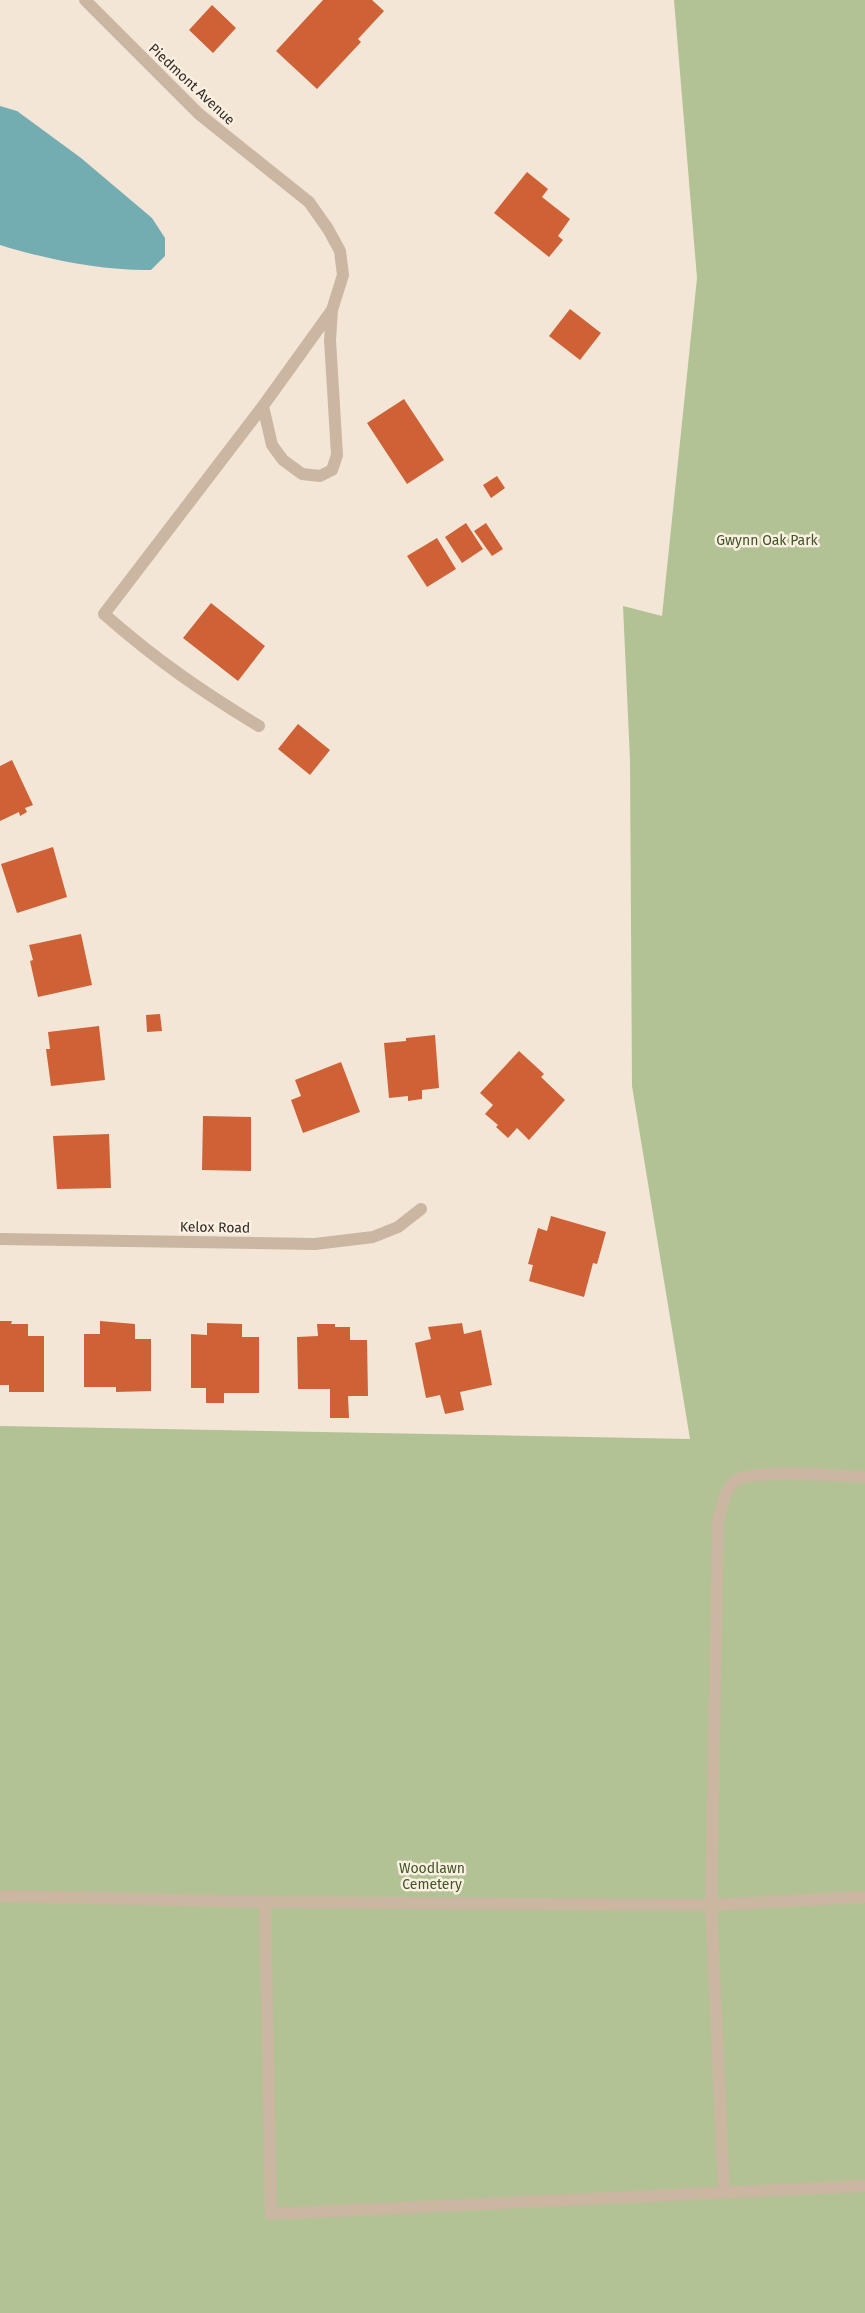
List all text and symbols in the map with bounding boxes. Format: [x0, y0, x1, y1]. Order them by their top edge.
street label: Piedmont Avenue [145, 40, 238, 129]
park label: Gwynn Oak Park [716, 532, 819, 549]
street label: Kelox Road [180, 1218, 250, 1237]
park label: Woodlawn Cemetery [399, 1860, 465, 1893]

